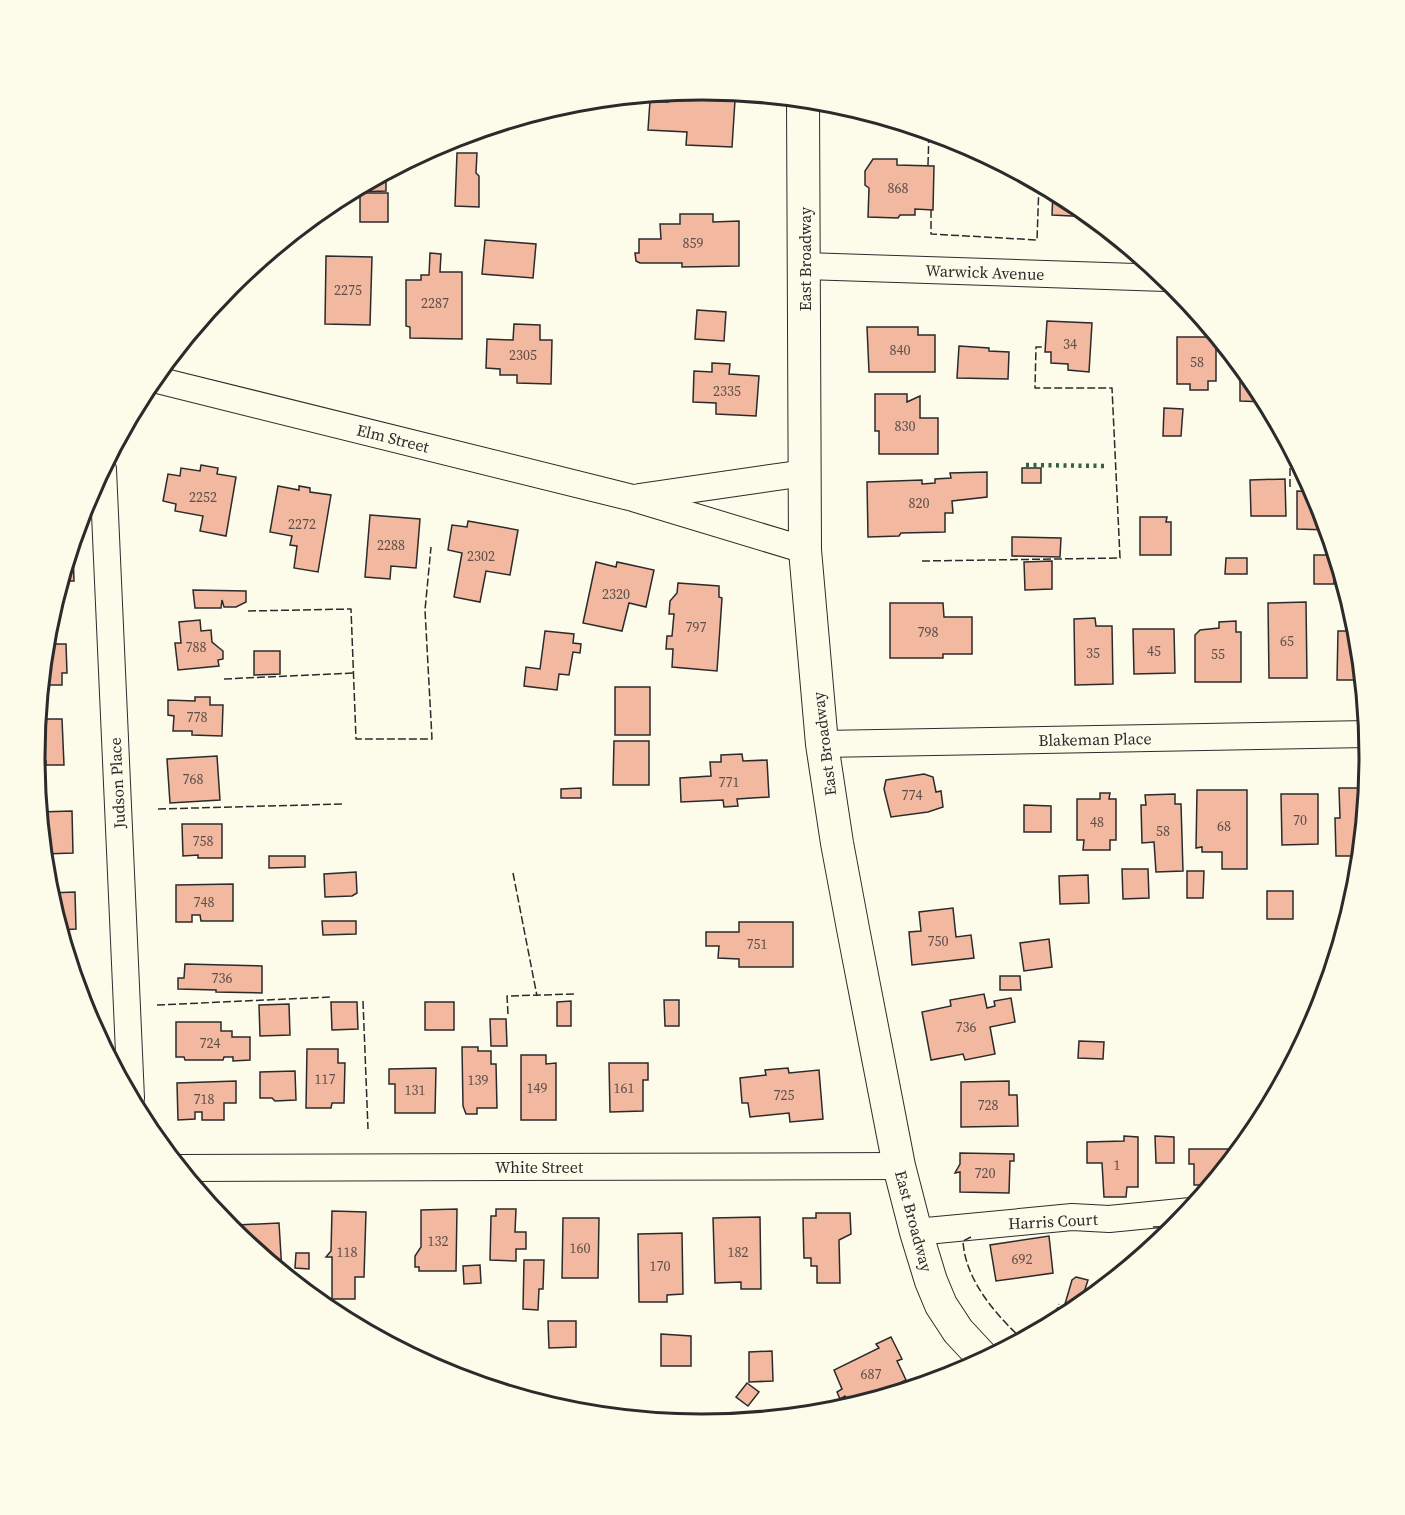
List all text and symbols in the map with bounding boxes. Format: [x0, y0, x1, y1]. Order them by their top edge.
house number: 868 [888, 178, 909, 198]
street label: East Broadway [794, 206, 816, 311]
house number: 859 [683, 233, 704, 253]
street label: Warwick Avenue [925, 259, 1045, 285]
house number: 2275 [334, 280, 362, 300]
house number: 2287 [421, 293, 449, 313]
house number: 34 [1063, 334, 1077, 354]
house number: 840 [890, 340, 911, 360]
house number: 2305 [509, 345, 537, 365]
house number: 58 [1190, 352, 1204, 372]
house number: 2335 [713, 381, 741, 401]
house number: 830 [895, 416, 916, 436]
street label: Elm Street [354, 418, 432, 458]
house number: 2252 [189, 487, 217, 507]
house number: 820 [909, 493, 930, 513]
house number: 2272 [288, 514, 316, 534]
house number: 2288 [377, 535, 405, 555]
house number: 2302 [467, 546, 495, 566]
house number: 2320 [602, 584, 630, 604]
house number: 797 [686, 617, 707, 637]
house number: 798 [918, 622, 939, 642]
house number: 65 [1280, 631, 1294, 651]
house number: 788 [186, 637, 207, 657]
house number: 45 [1147, 641, 1161, 661]
house number: 35 [1086, 643, 1100, 663]
house number: 55 [1211, 644, 1225, 664]
street label: East Broadway [807, 690, 841, 797]
house number: 778 [187, 707, 208, 727]
street label: Blakeman Place [1038, 727, 1152, 751]
street label: Judson Place [104, 737, 130, 830]
house number: 768 [183, 769, 204, 789]
house number: 771 [719, 772, 740, 792]
house number: 774 [902, 785, 923, 805]
house number: 70 [1293, 810, 1307, 830]
house number: 48 [1090, 812, 1104, 832]
house number: 68 [1217, 816, 1231, 836]
house number: 58 [1156, 821, 1170, 841]
house number: 758 [193, 831, 214, 851]
house number: 748 [194, 892, 215, 912]
house number: 750 [928, 931, 949, 951]
house number: 751 [747, 934, 768, 954]
house number: 736 [212, 968, 233, 988]
house number: 736 [956, 1017, 977, 1037]
house number: 724 [200, 1033, 221, 1053]
house number: 117 [315, 1069, 336, 1089]
house number: 139 [468, 1070, 489, 1090]
house number: 149 [527, 1078, 548, 1098]
house number: 161 [614, 1078, 635, 1098]
house number: 131 [405, 1080, 426, 1100]
house number: 725 [774, 1085, 795, 1105]
house number: 718 [194, 1089, 215, 1109]
house number: 728 [978, 1095, 999, 1115]
house number: 1 [1114, 1155, 1121, 1175]
street label: White Street [495, 1156, 584, 1178]
house number: 720 [975, 1163, 996, 1183]
street label: East Broadway [890, 1168, 938, 1275]
street label: Harris Court [1008, 1208, 1099, 1234]
house number: 132 [428, 1231, 449, 1251]
house number: 160 [570, 1238, 591, 1258]
house number: 118 [337, 1242, 358, 1262]
house number: 182 [728, 1242, 749, 1262]
house number: 692 [1012, 1249, 1033, 1269]
house number: 170 [650, 1256, 671, 1276]
house number: 687 [861, 1364, 882, 1384]

